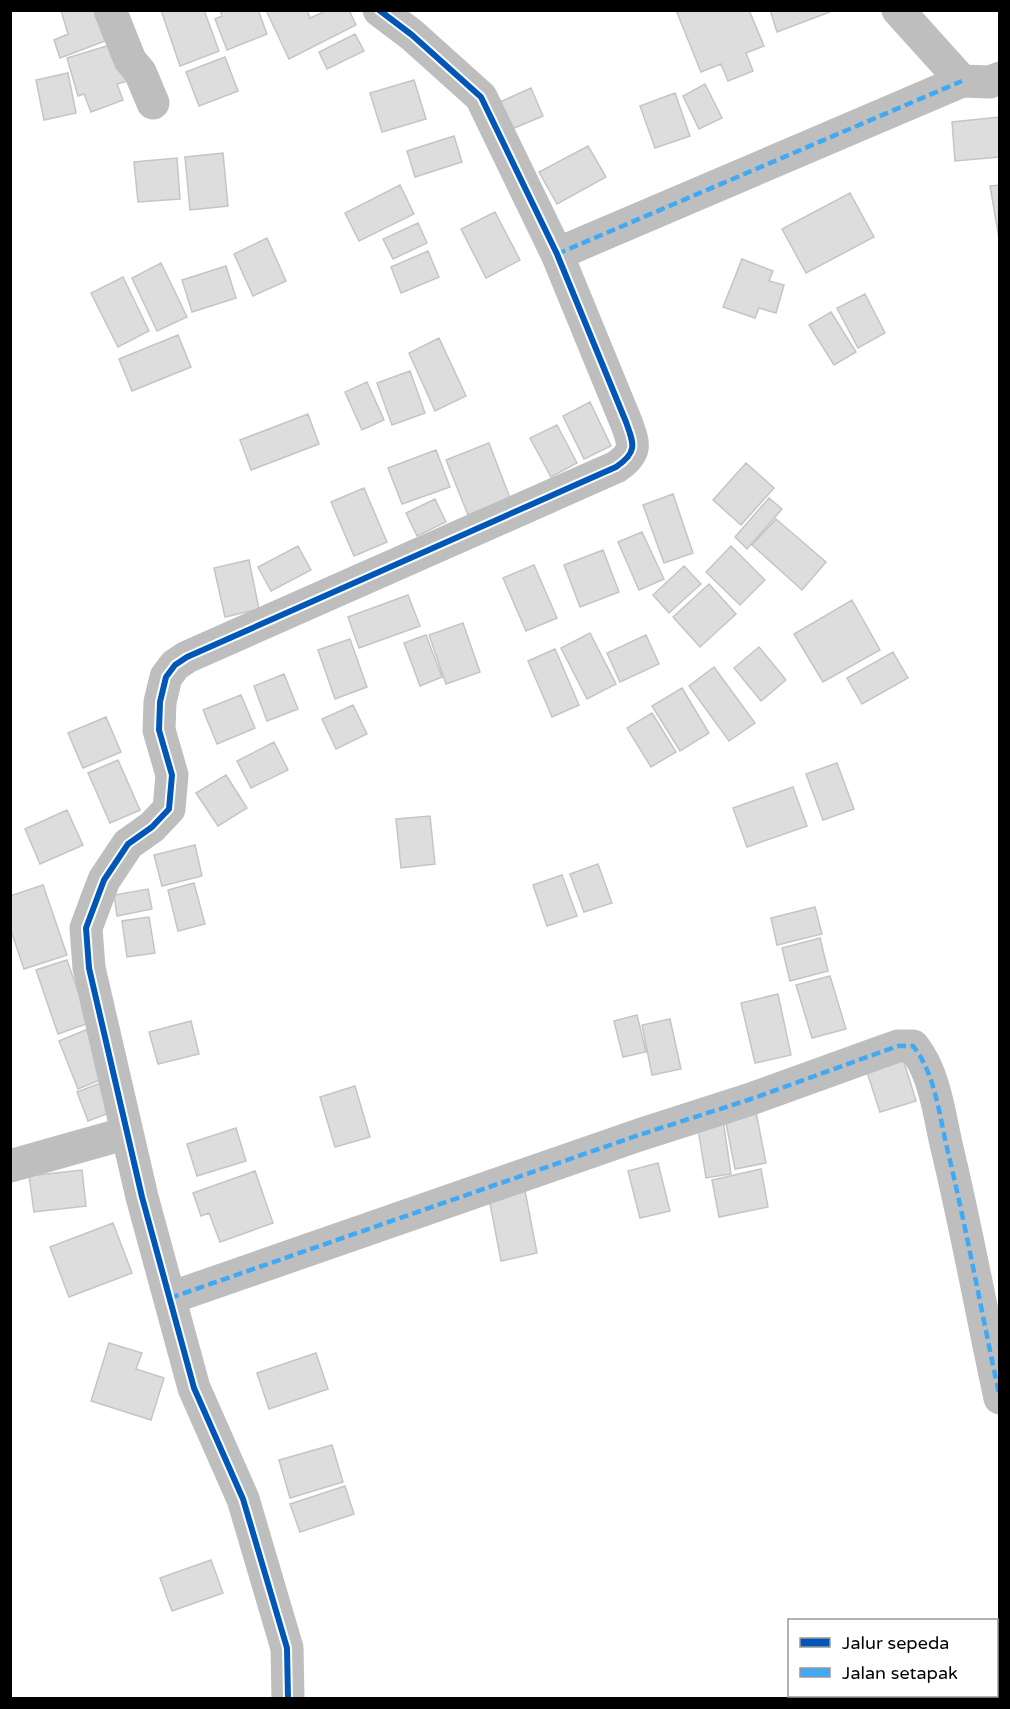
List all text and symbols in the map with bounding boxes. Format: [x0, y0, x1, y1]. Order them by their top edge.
legend [788, 1619, 998, 1697]
text: Jalur sepeda [842, 1632, 949, 1654]
text: Jalan setapak [842, 1662, 958, 1684]

